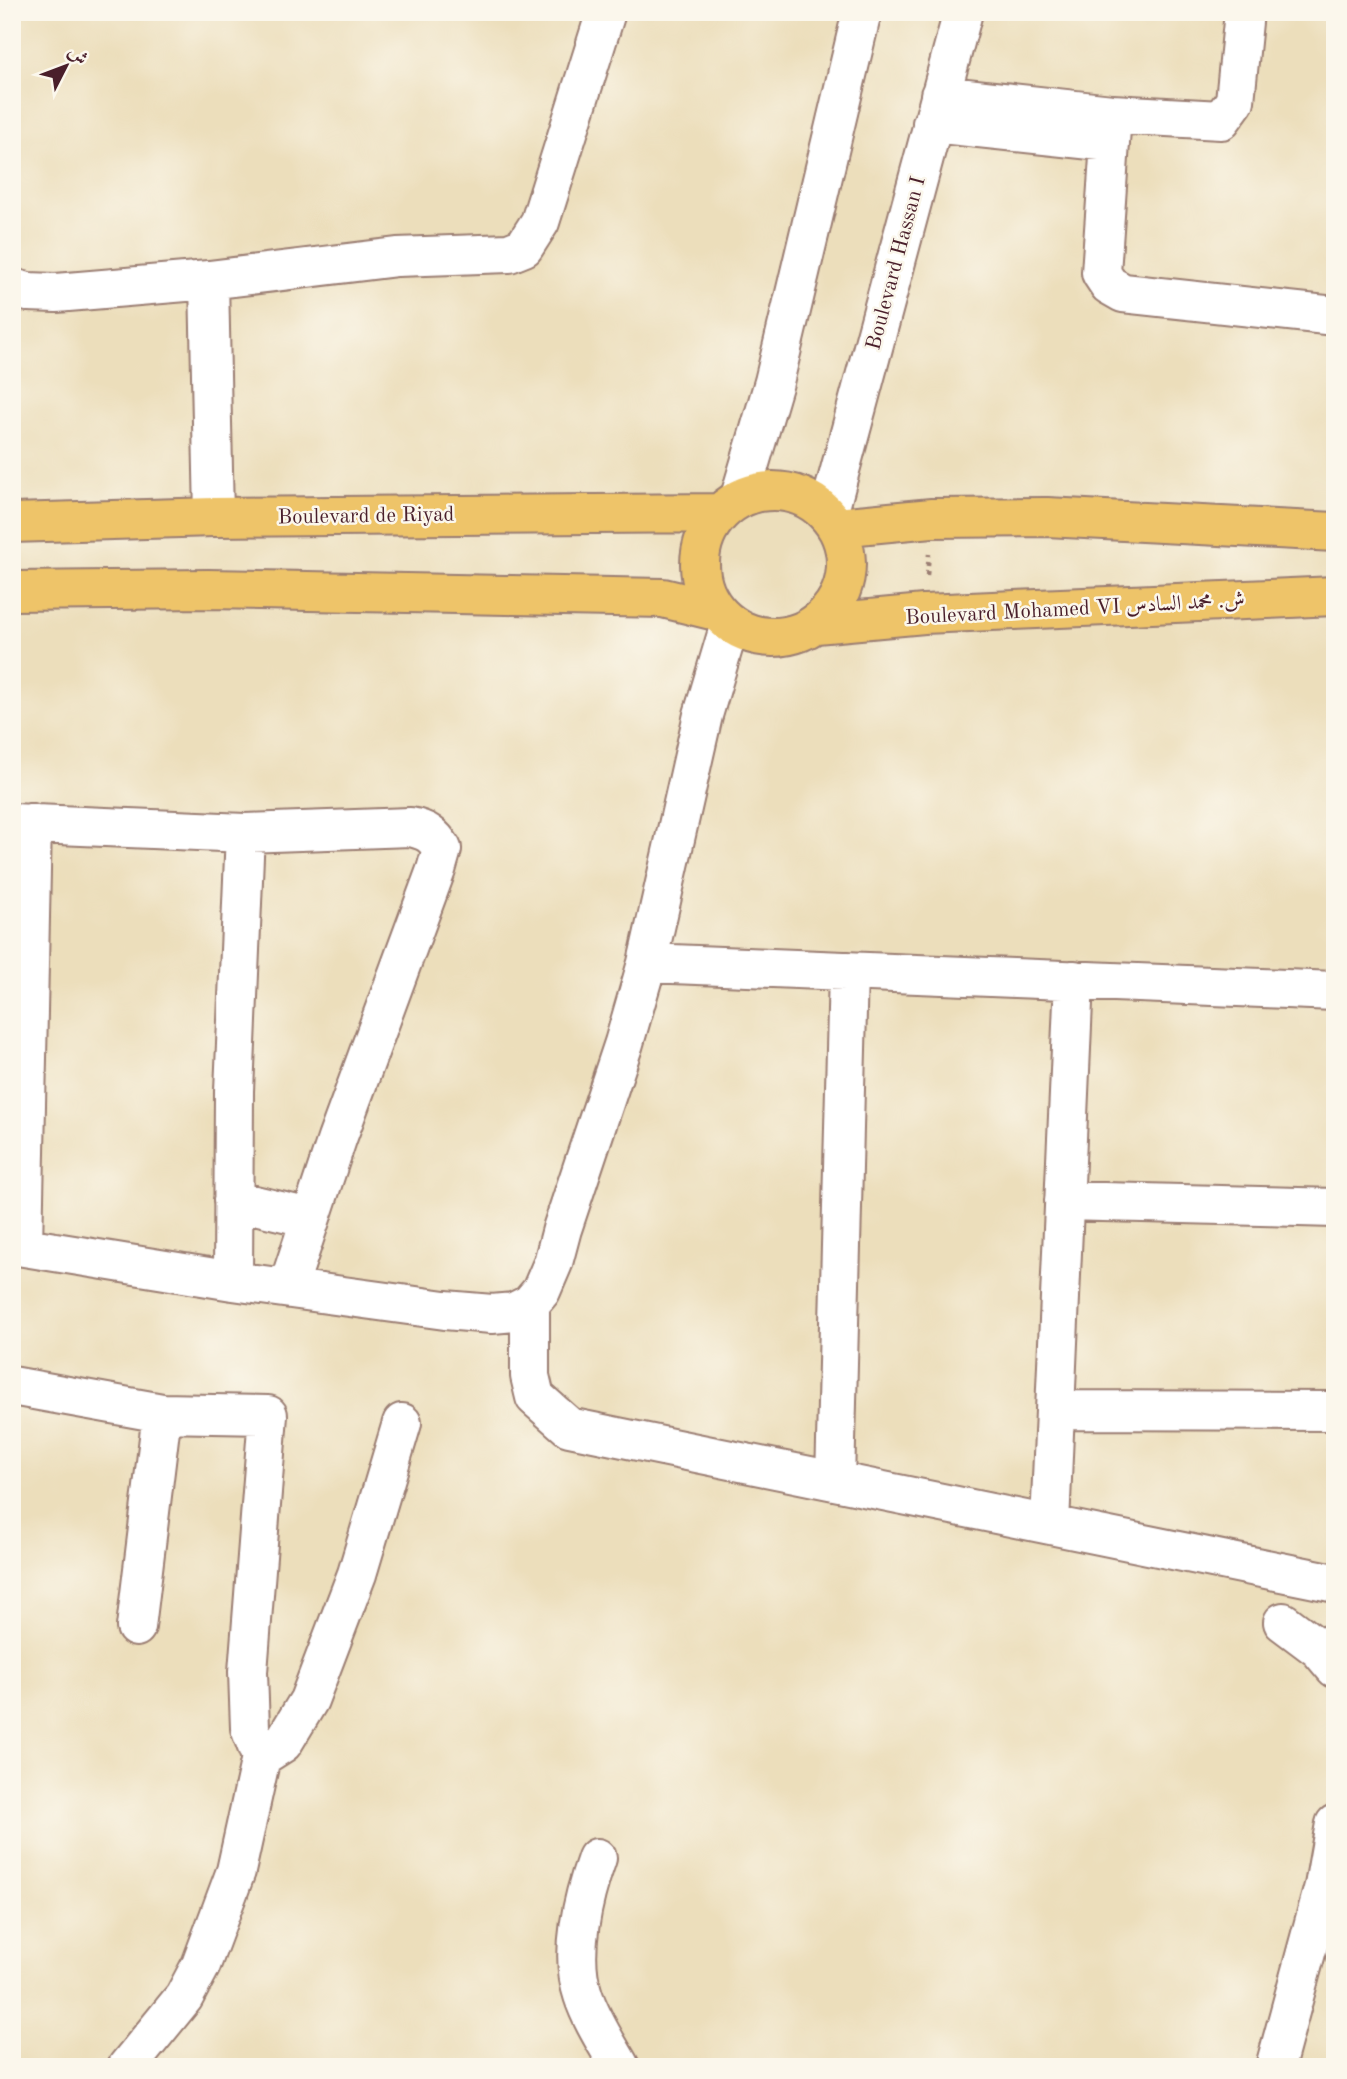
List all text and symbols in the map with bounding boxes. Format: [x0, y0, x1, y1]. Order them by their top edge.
north arrow [32, 32, 102, 102]
text: ش [63, 43, 90, 70]
street label: Boulevard Hassan I [863, 174, 930, 352]
street label: Boulevard de Riyad [277, 504, 455, 529]
street label: Boulevard Mohamed VI ش. محمد السادس [905, 590, 1245, 629]

